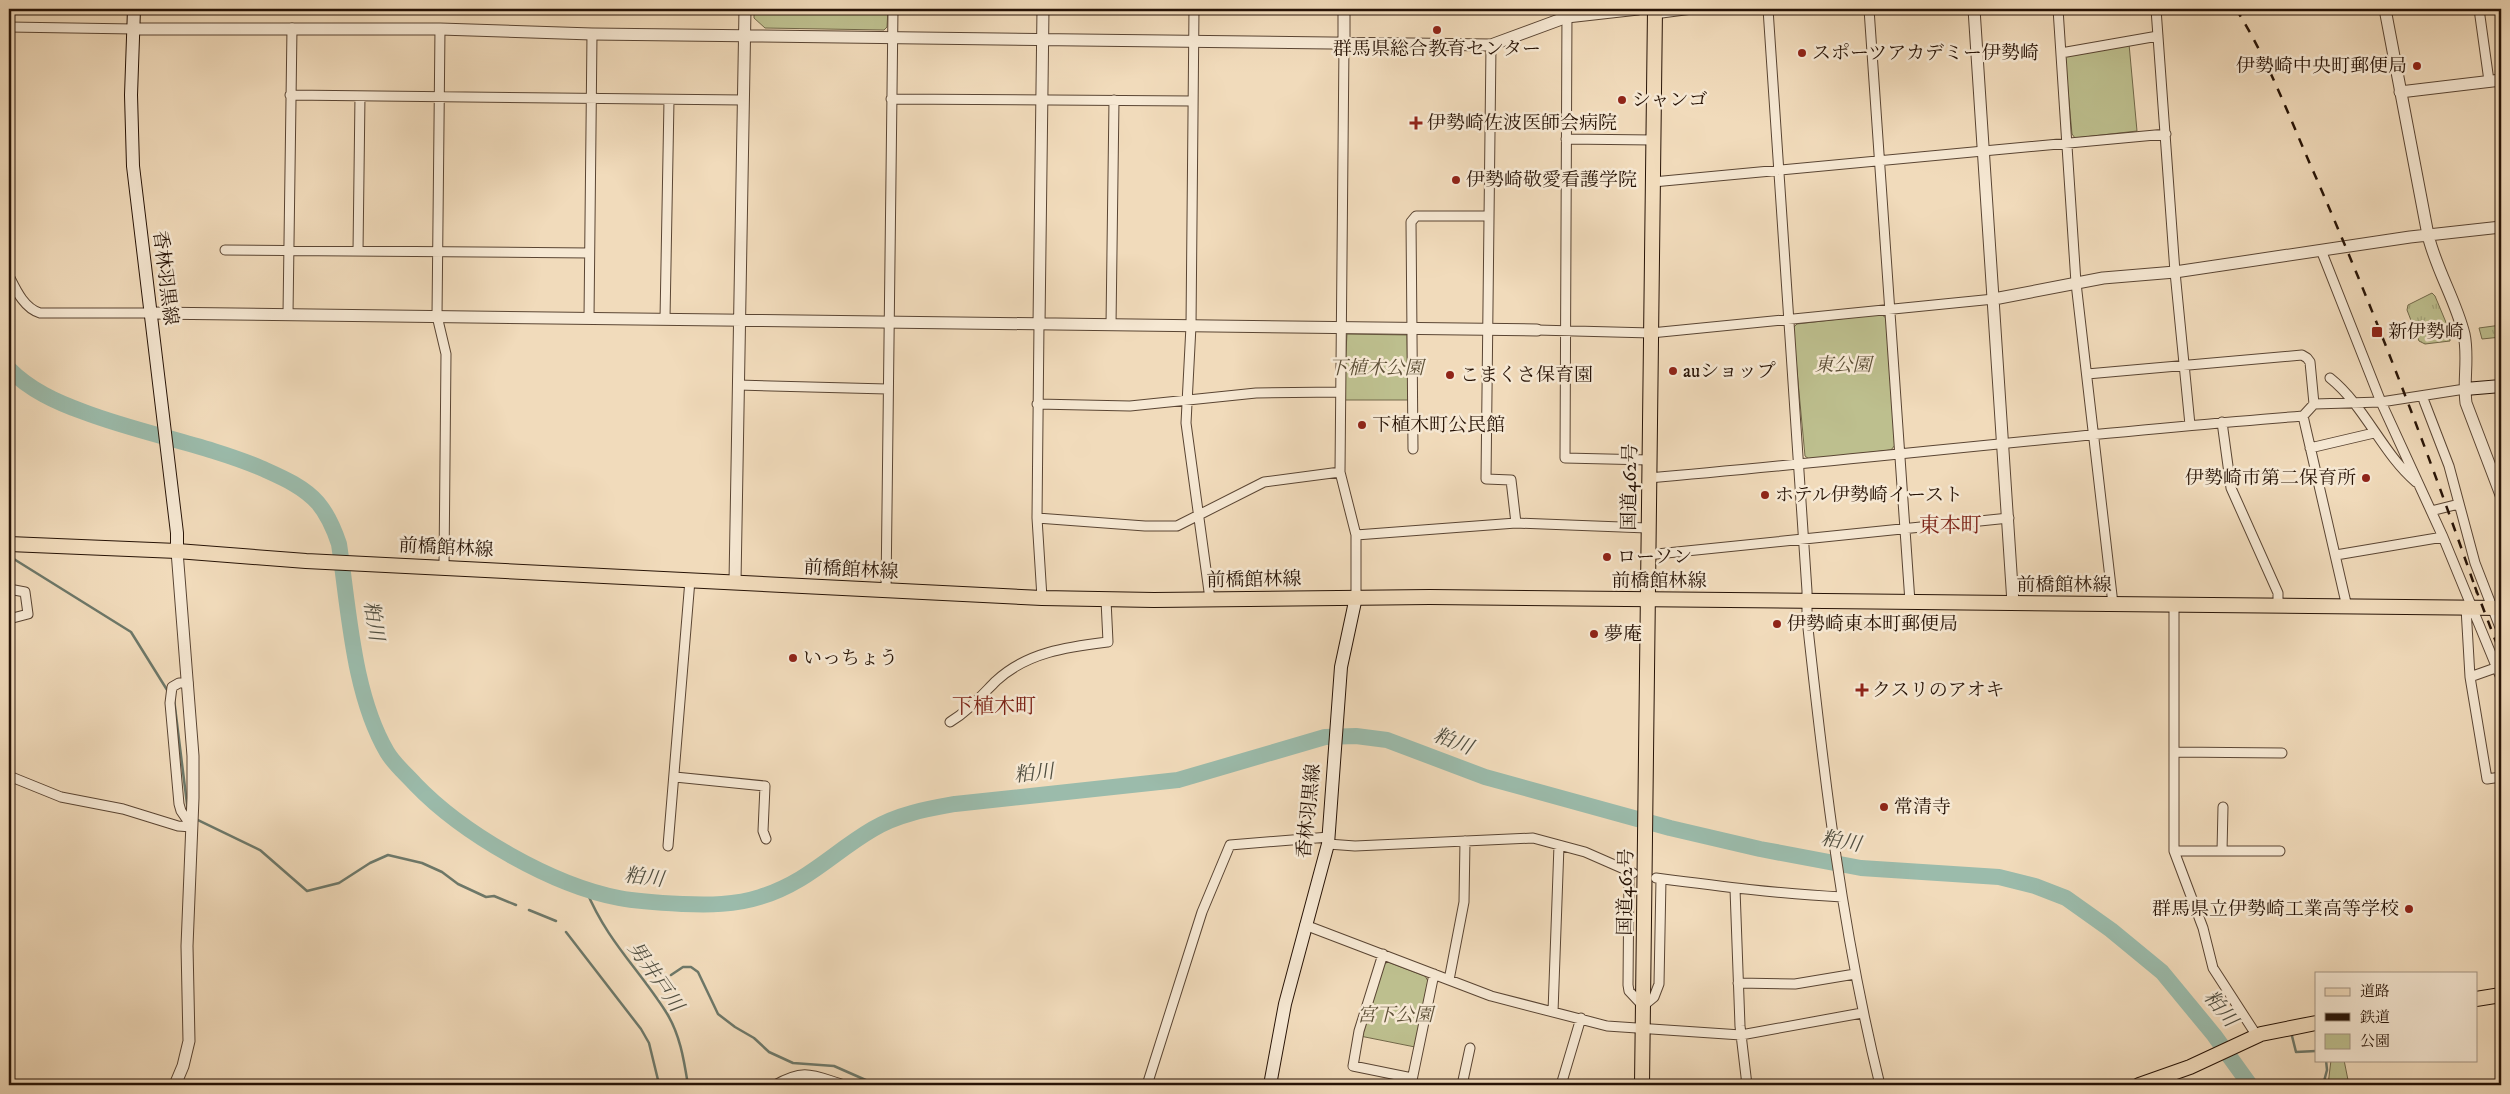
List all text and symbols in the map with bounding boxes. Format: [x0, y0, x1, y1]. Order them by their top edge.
marker: 群馬県総合教育センター [1431, 24, 1443, 36]
place label: 群馬県総合教育センター [1333, 38, 1541, 61]
place label: スポーツアカデミー伊勢崎 [1812, 42, 2039, 65]
marker: スポーツアカデミー伊勢崎 [1796, 47, 1808, 59]
place label: 伊勢崎中央町郵便局 [2236, 55, 2407, 78]
marker: 伊勢崎中央町郵便局 [2411, 60, 2423, 72]
place label: シャンゴ [1632, 89, 1708, 112]
marker: シャンゴ [1616, 94, 1628, 106]
place label: 伊勢崎佐波医師会病院 [1427, 112, 1617, 135]
marker: 伊勢崎佐波医師会病院 [1409, 116, 1423, 130]
place label: 伊勢崎敬愛看護学院 [1466, 169, 1637, 192]
marker: 伊勢崎敬愛看護学院 [1450, 174, 1462, 186]
street label: 香林羽黒線 [148, 229, 182, 327]
place label: 新伊勢崎 [2388, 321, 2464, 344]
marker: 新伊勢崎 [2370, 325, 2384, 339]
park label: 東公園 [1814, 354, 1874, 377]
park label: 下植木公園 [1328, 357, 1426, 380]
place label: auショップ [1683, 360, 1776, 383]
place label: こまくさ保育園 [1460, 364, 1593, 387]
marker: auショップ [1667, 365, 1679, 377]
marker: こまくさ保育園 [1444, 369, 1456, 381]
place label: 下植木町公民館 [1372, 414, 1505, 437]
marker: 下植木町公民館 [1356, 419, 1368, 431]
street label: 国道462号 [1618, 443, 1642, 531]
place label: 伊勢崎市第二保育所 [2185, 467, 2356, 490]
marker: 伊勢崎市第二保育所 [2360, 472, 2372, 484]
place label: ホテル伊勢崎イースト [1775, 484, 1963, 507]
marker: ホテル伊勢崎イースト [1759, 489, 1771, 501]
district label: 東本町 [1919, 513, 1982, 539]
street label: 前橋館林線 [398, 534, 494, 562]
place label: ローソン [1617, 546, 1692, 569]
marker: ローソン [1601, 551, 1613, 563]
street label: 前橋館林線 [803, 556, 899, 584]
street label: 前橋館林線 [1206, 568, 1302, 592]
street label: 前橋館林線 [1611, 570, 1707, 593]
street label: 前橋館林線 [2016, 574, 2112, 597]
water label: 粕川 [358, 599, 389, 645]
place label: 伊勢崎東本町郵便局 [1787, 613, 1958, 636]
marker: 伊勢崎東本町郵便局 [1771, 618, 1783, 630]
place label: 夢庵 [1604, 623, 1642, 646]
marker: 夢庵 [1588, 628, 1600, 640]
place label: いっちょう [803, 647, 898, 670]
marker: いっちょう [787, 652, 799, 664]
place label: クスリのアオキ [1872, 679, 2005, 702]
marker: クスリのアオキ [1856, 684, 1868, 696]
district label: 下植木町 [952, 694, 1036, 720]
water label: 粕川 [1430, 723, 1478, 762]
water label: 粕川 [1013, 759, 1057, 789]
street label: 香林羽黒線 [1293, 763, 1325, 859]
place label: 常清寺 [1894, 796, 1951, 819]
marker: 常清寺 [1878, 801, 1890, 813]
water label: 粕川 [1819, 826, 1865, 858]
street label: 国道462号 [1614, 848, 1638, 936]
water label: 粕川 [623, 863, 667, 893]
place label: 群馬県立伊勢崎工業高等学校 [2152, 898, 2399, 921]
marker: 群馬県立伊勢崎工業高等学校 [2403, 903, 2415, 915]
water label: 男井戸川 [622, 937, 689, 1019]
legend [2315, 972, 2478, 1062]
text: 道路 [2360, 982, 2390, 1001]
water label: 粕川 [2198, 986, 2244, 1034]
park label: 宮下公園 [1357, 1004, 1436, 1027]
text: 鉄道 [2360, 1008, 2390, 1027]
text: 公園 [2360, 1032, 2390, 1051]

